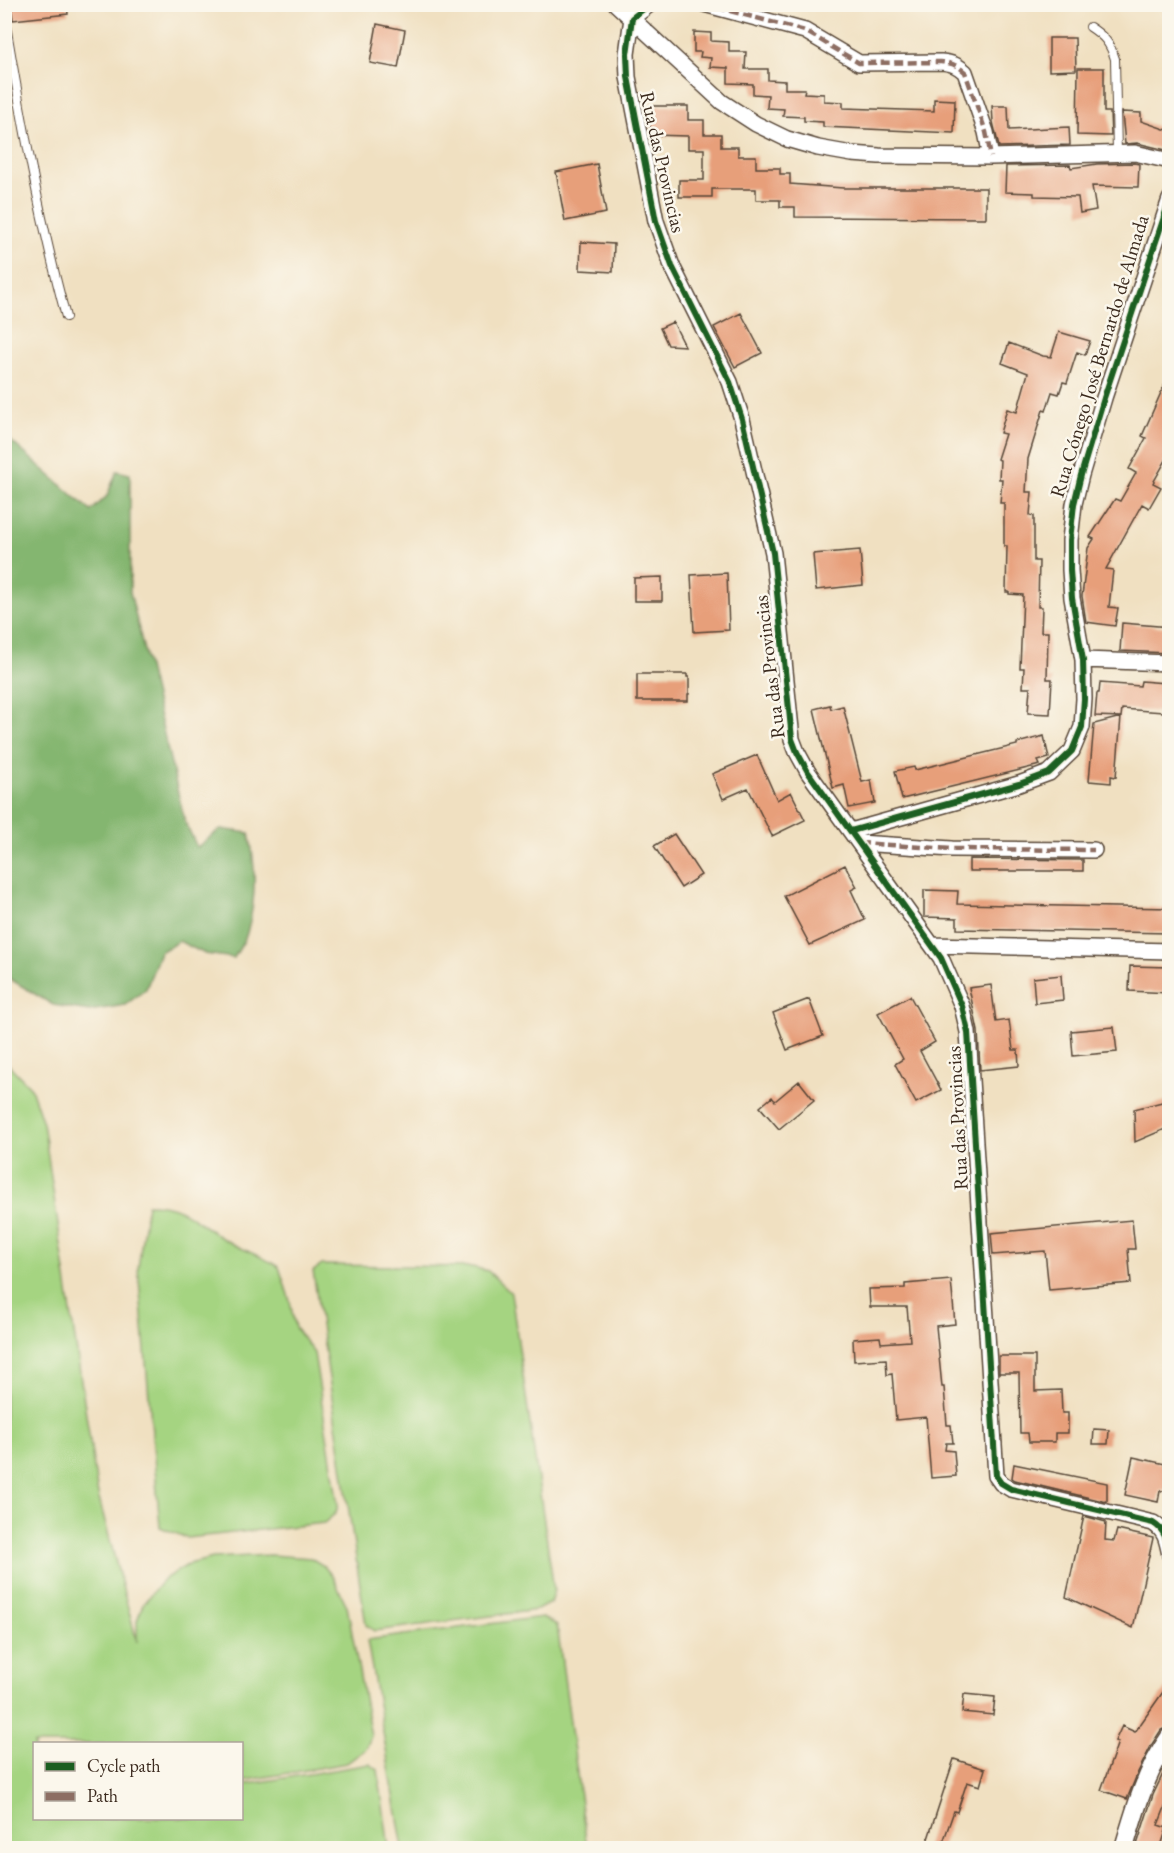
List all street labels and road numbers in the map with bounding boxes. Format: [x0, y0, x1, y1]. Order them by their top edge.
street label: Rua das Provincias [634, 89, 692, 235]
street label: Rua Cónego José Bernardo de Almada [1044, 211, 1154, 501]
street label: Rua das Provincias [747, 594, 791, 740]
street label: Rua das Provincias [940, 1045, 974, 1191]

